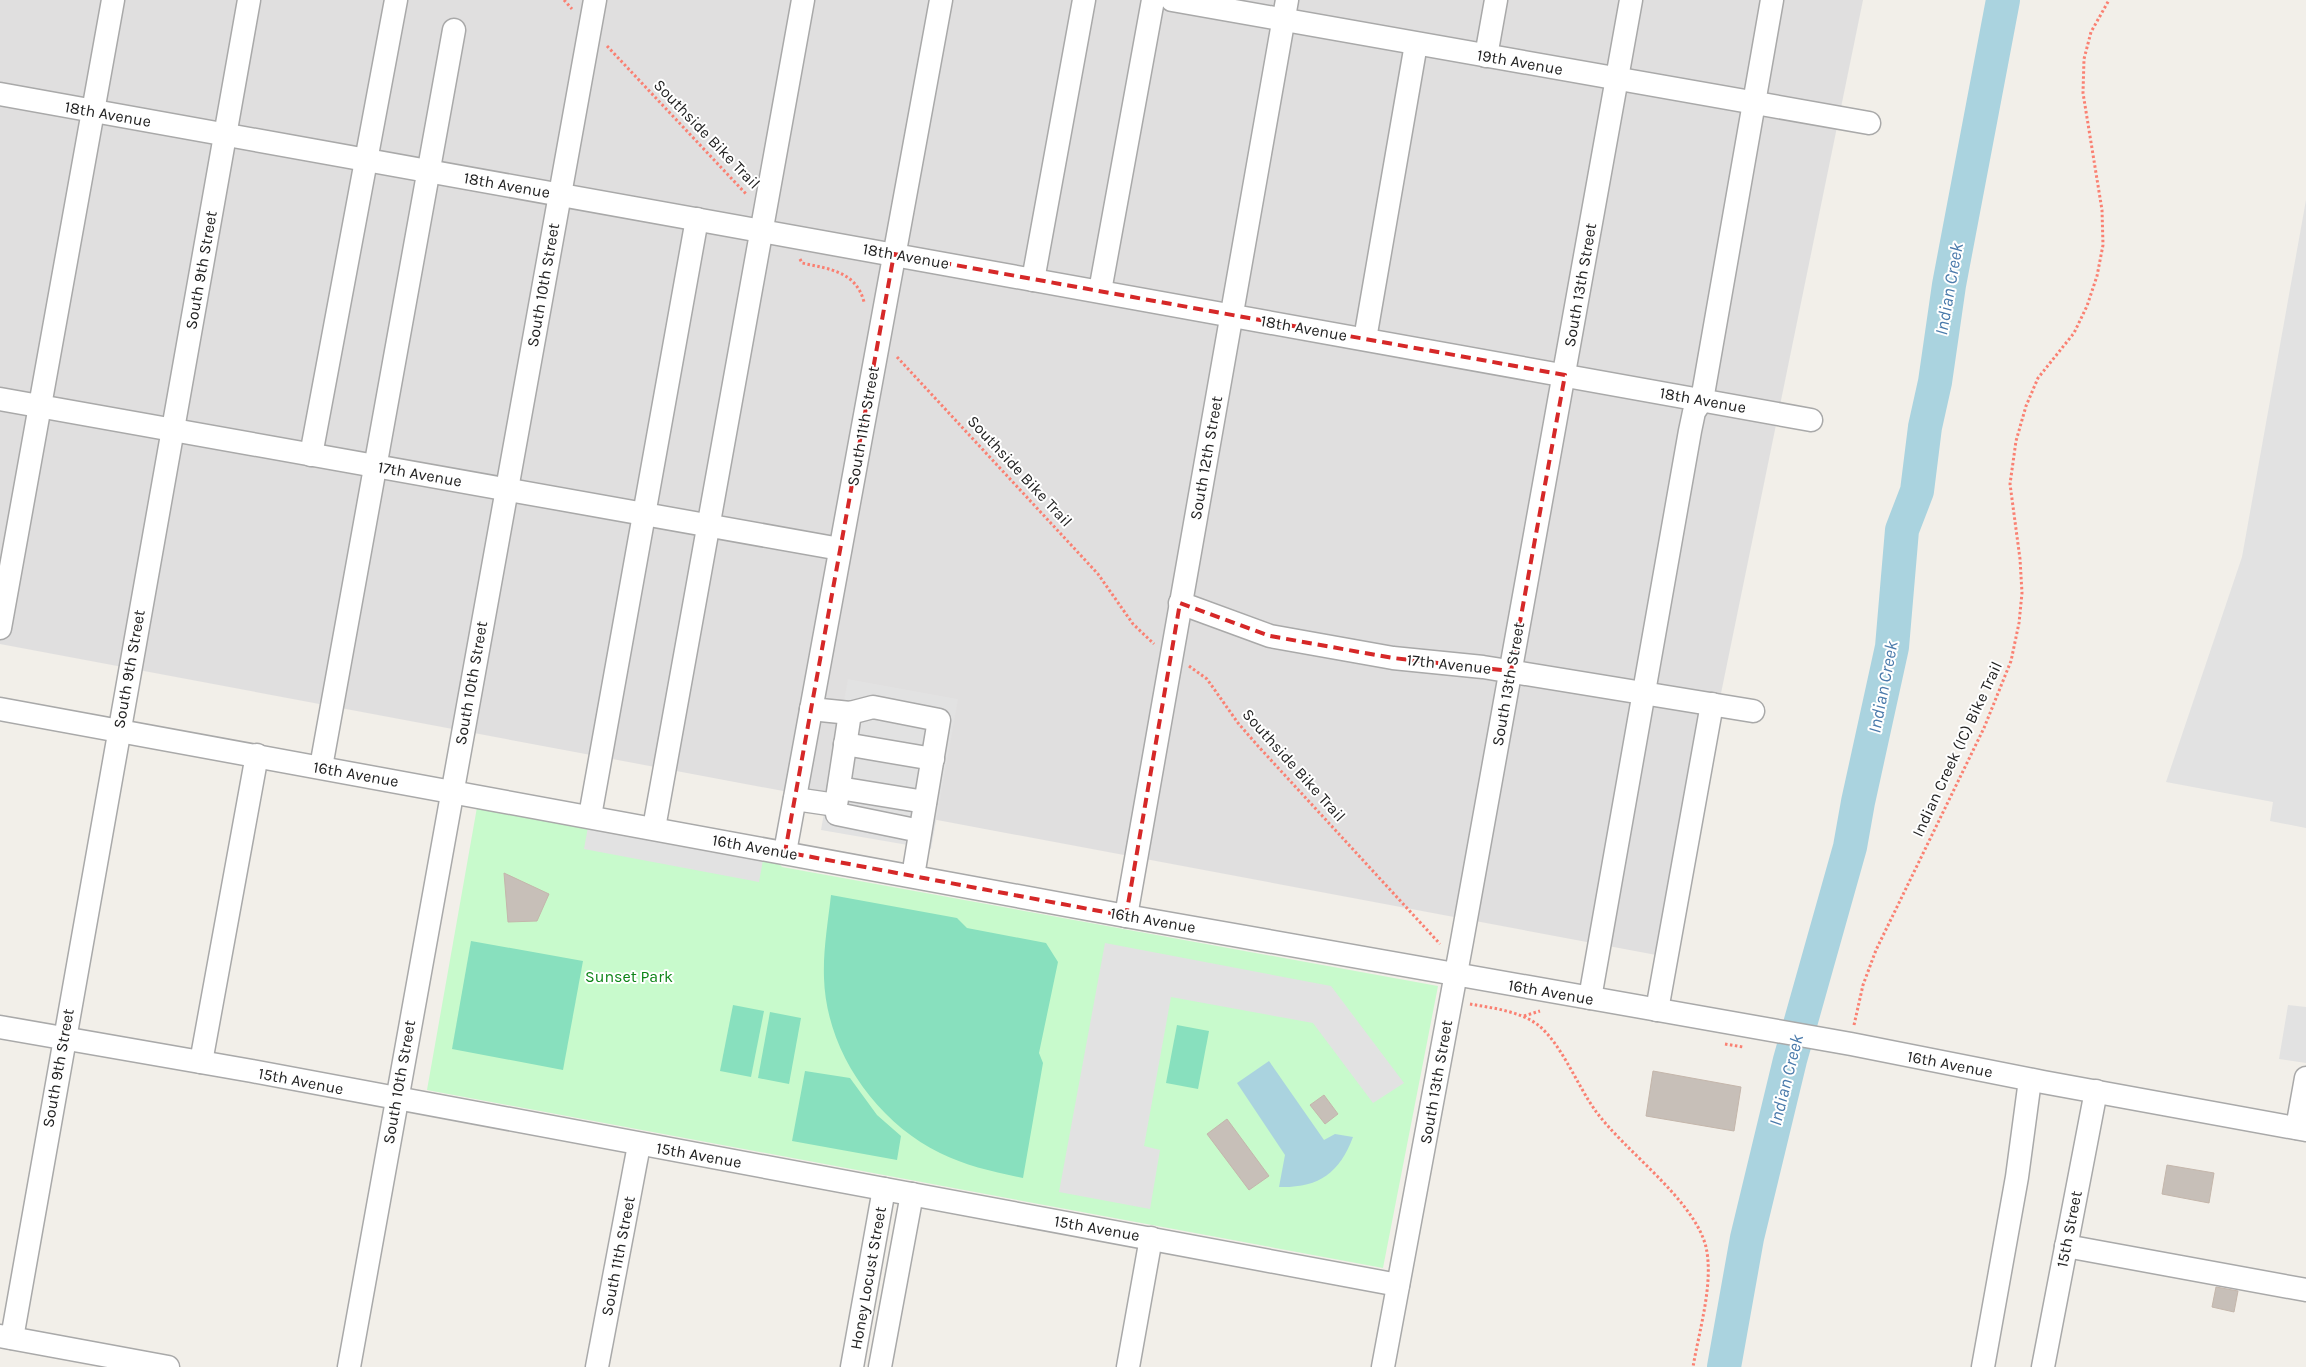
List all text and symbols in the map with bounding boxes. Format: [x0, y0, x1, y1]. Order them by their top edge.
street label: 19th Avenue [1476, 45, 1564, 79]
street label: Southside Bike Trail [650, 75, 764, 193]
street label: 18th Avenue [63, 97, 153, 131]
street label: 18th Avenue [462, 168, 552, 202]
street label: South 9th Street [181, 209, 221, 331]
street label: South 10th Street [523, 221, 563, 349]
street label: South 13th Street [1560, 221, 1600, 349]
street label: 18th Avenue [861, 239, 951, 273]
water label: Indian Creek [1930, 240, 1968, 337]
street label: 18th Avenue [1259, 311, 1349, 345]
street label: South 11th Street [843, 365, 883, 487]
street label: 18th Avenue [1658, 383, 1748, 417]
street label: South 12th Street [1186, 395, 1226, 521]
street label: Southside Bike Trail [964, 412, 1076, 530]
street label: 17th Avenue [377, 457, 463, 491]
street label: South 9th Street [109, 608, 149, 730]
street label: South 10th Street [451, 619, 491, 747]
street label: South 13th Street [1488, 620, 1528, 748]
water label: Indian Creek [1863, 638, 1903, 735]
street label: 17th Avenue [1406, 650, 1492, 678]
street label: Indian Creek (IC) Bike Trail [1908, 658, 2006, 840]
street label: Southside Bike Trail [1238, 705, 1350, 825]
street label: 16th Avenue [312, 757, 400, 791]
street label: 16th Avenue [711, 830, 799, 864]
street label: 16th Avenue [1109, 903, 1197, 937]
park label: Sunset Park [585, 967, 673, 986]
street label: 16th Avenue [1507, 975, 1595, 1009]
street label: South 9th Street [38, 1007, 78, 1129]
street label: South 10th Street [379, 1018, 419, 1146]
street label: South 13th Street [1416, 1018, 1456, 1146]
water label: Indian Creek [1764, 1031, 1808, 1128]
street label: 16th Avenue [1906, 1046, 1994, 1082]
street label: 15th Avenue [257, 1063, 345, 1099]
street label: 15th Avenue [655, 1138, 743, 1172]
street label: 15th Street [2052, 1189, 2086, 1269]
street label: South 11th Street [597, 1195, 639, 1317]
street label: Honey Locust Street [846, 1205, 890, 1351]
street label: 15th Avenue [1053, 1211, 1141, 1245]

